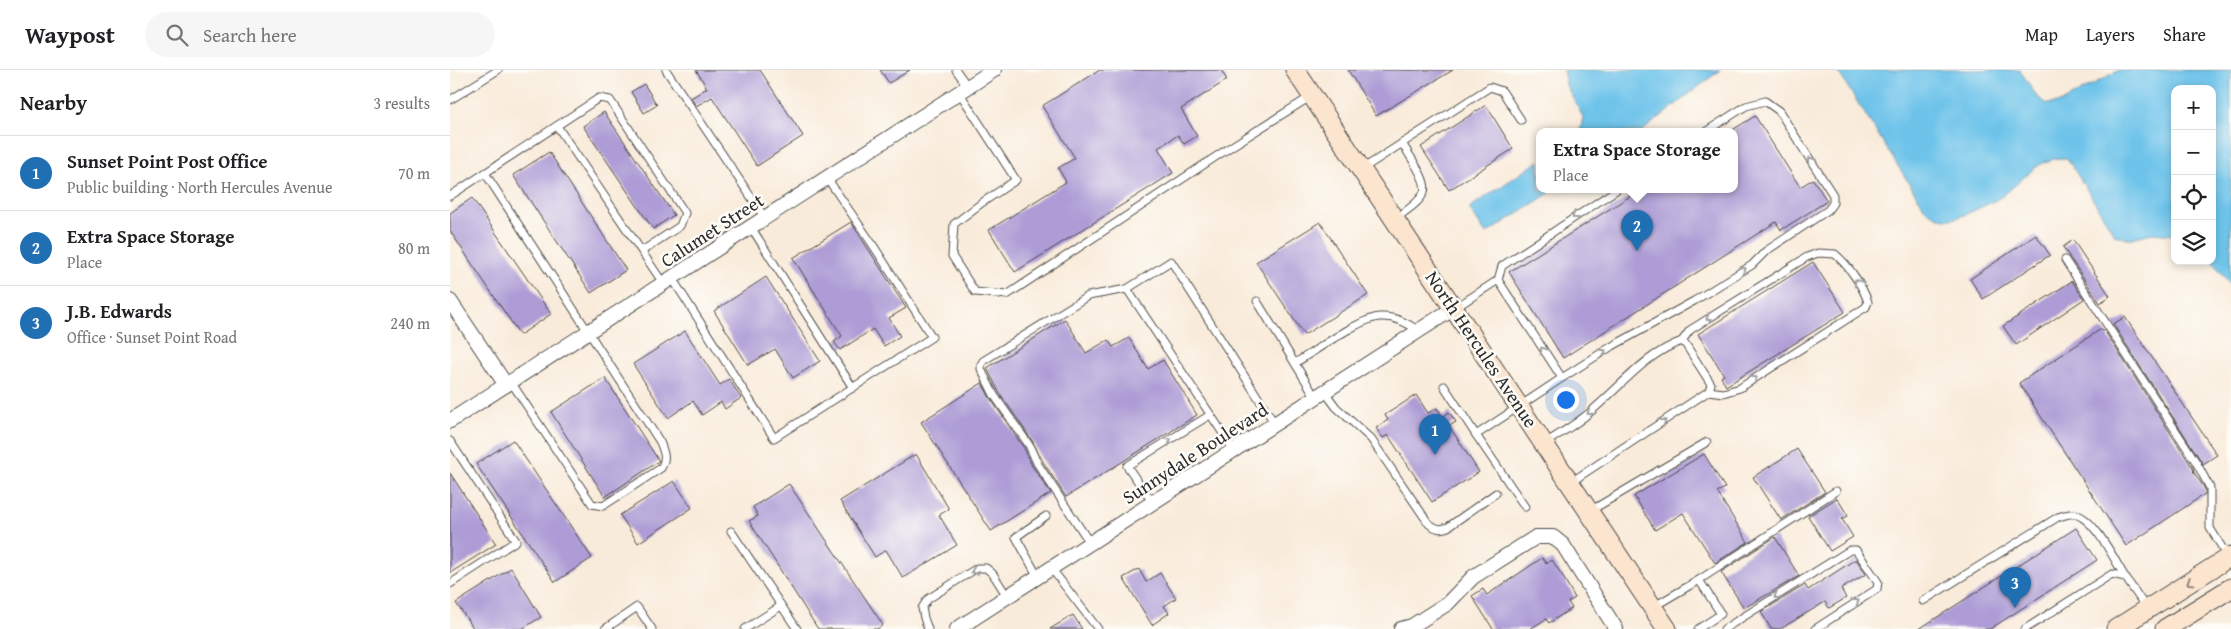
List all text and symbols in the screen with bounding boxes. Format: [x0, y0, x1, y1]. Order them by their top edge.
search box [145, 12, 495, 57]
text: Waypost [25, 17, 115, 52]
icon: search [163, 21, 191, 49]
text: Search here [203, 21, 297, 49]
text: Map [2025, 21, 2058, 48]
text: Layers [2086, 21, 2135, 48]
text: Share [2163, 21, 2206, 48]
map controls [2171, 85, 2216, 265]
button: + [2171, 85, 2216, 130]
text: Nearby [20, 87, 87, 118]
text: 3 results [373, 91, 430, 115]
popup [1536, 128, 1738, 193]
button: − [2171, 130, 2216, 175]
text: Extra Space Storage [1553, 135, 1721, 163]
text: Sunset Point Post Office [67, 147, 268, 175]
one-way arrow [1807, 157, 1817, 166]
text: 1 [32, 161, 40, 185]
text: 70 m [398, 161, 430, 185]
text: Place [1553, 163, 1588, 187]
text: Public building · North Hercules Avenue [67, 175, 332, 199]
button: locate [2171, 175, 2216, 220]
street label: Calumet Street [655, 186, 769, 274]
one-way arrow [1572, 210, 1581, 220]
pin: 2 [1621, 210, 1653, 251]
button: layers [2171, 220, 2216, 265]
text: Extra Space Storage [67, 222, 235, 250]
text: 2 [32, 236, 40, 260]
text: 80 m [398, 236, 430, 260]
text: Place [67, 250, 102, 274]
street label: North Hercules Avenue [1419, 265, 1545, 433]
one-way arrow [1738, 267, 1747, 277]
one-way arrow [1854, 278, 1863, 287]
text: J.B. Edwards [67, 297, 172, 325]
text: 3 [32, 311, 40, 335]
text: 240 m [390, 311, 430, 335]
one-way arrow [1705, 312, 1714, 322]
text: Office · Sunset Point Road [67, 325, 237, 349]
one-way arrow [1540, 346, 1550, 355]
one-way arrow [1597, 349, 1607, 358]
one-way arrow [1748, 376, 1758, 385]
your location [1553, 387, 1579, 413]
street label: Sunnydale Boulevard [1117, 395, 1274, 511]
one-way arrow [1586, 407, 1595, 416]
pin: 1 [1419, 414, 1451, 455]
one-way arrow [1658, 418, 1667, 428]
one-way arrow [1163, 437, 1172, 447]
one-way arrow [970, 565, 979, 576]
pin: 3 [1999, 567, 2031, 608]
one-way arrow [2186, 576, 2195, 586]
one-way arrow [1774, 589, 1783, 599]
one-way arrow [1851, 599, 1860, 608]

